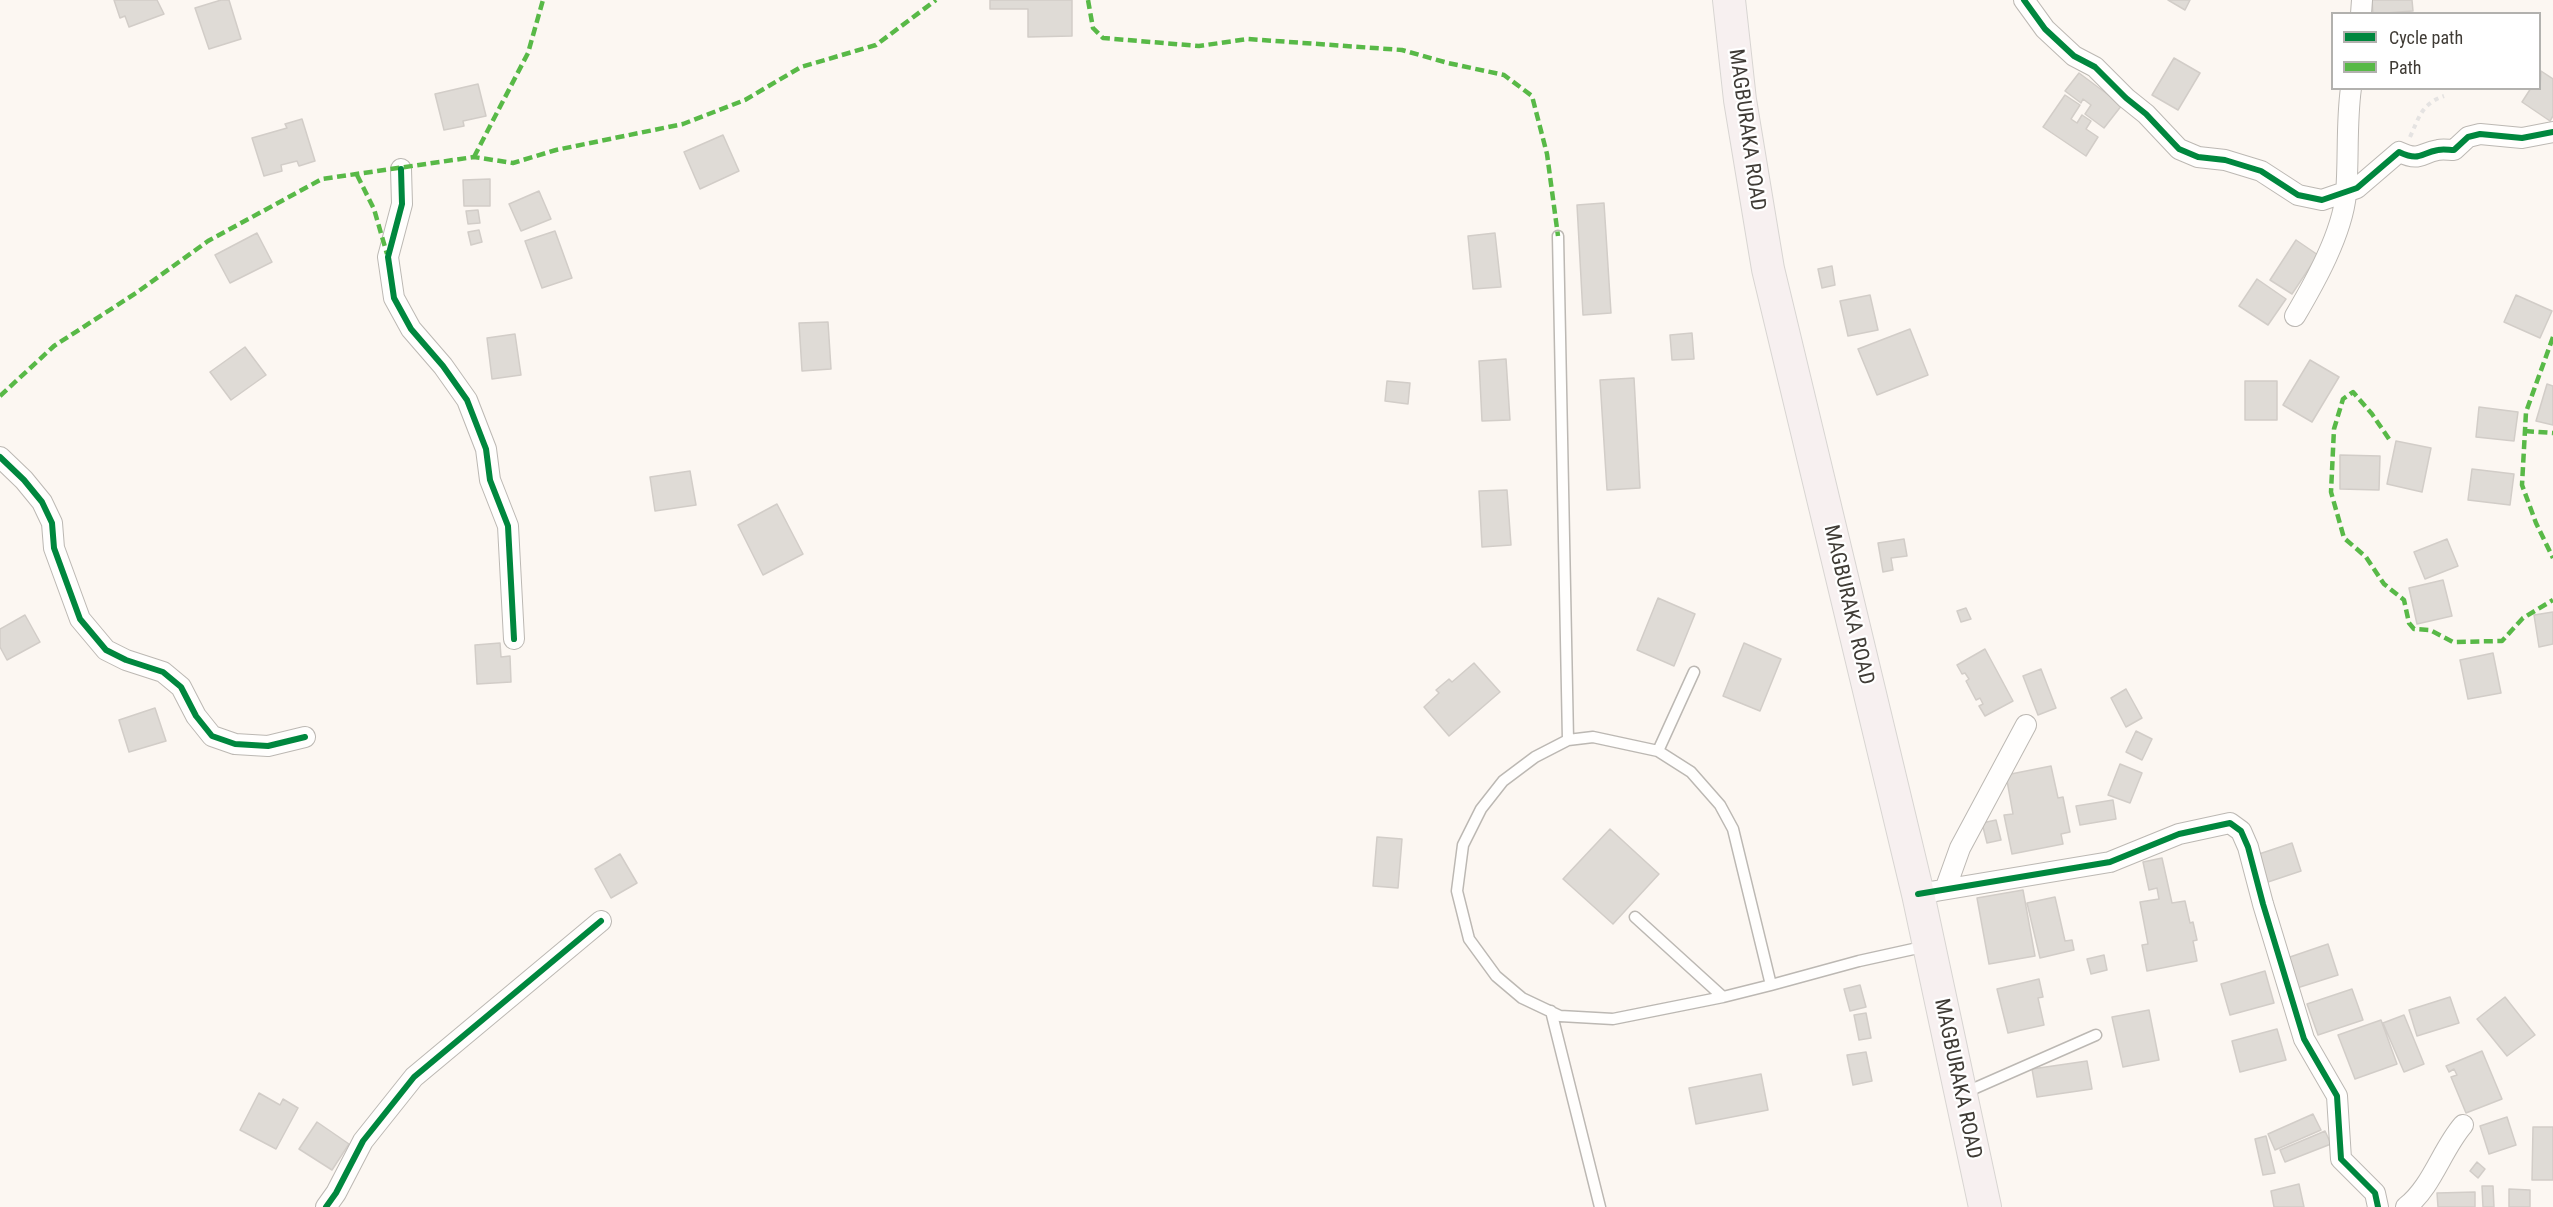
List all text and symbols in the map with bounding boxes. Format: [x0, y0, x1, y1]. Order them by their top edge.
legend [2331, 12, 2541, 90]
text: Cycle path [2389, 27, 2463, 48]
street label: MAGBURAKA ROAD [1722, 48, 1770, 212]
text: Path [2389, 57, 2422, 78]
street label: MAGBURAKA ROAD [1817, 523, 1879, 687]
street label: MAGBURAKA ROAD [1928, 997, 1986, 1161]

